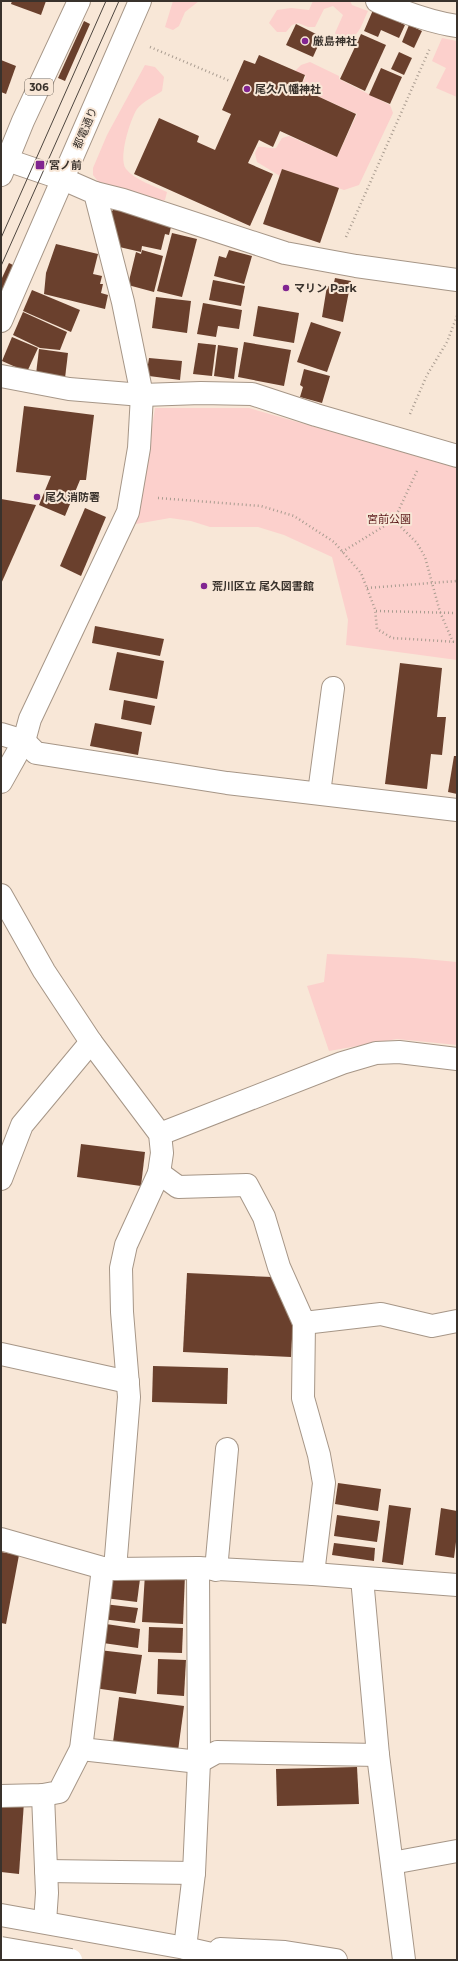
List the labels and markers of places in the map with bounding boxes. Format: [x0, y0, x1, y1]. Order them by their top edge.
place label: 厳島神社 [313, 34, 357, 48]
marker: 厳島神社 [300, 36, 310, 46]
place label: 尾久八幡神社 [255, 82, 321, 96]
marker: 尾久八幡神社 [242, 84, 252, 94]
place label: 宮ノ前 [49, 158, 82, 172]
marker: 宮ノ前 [34, 159, 46, 171]
place label: マリン Park [294, 281, 357, 295]
marker: マリン Park [281, 283, 291, 293]
place label: 尾久消防署 [45, 490, 100, 504]
marker: 尾久消防署 [32, 492, 42, 502]
place label: 荒川区立 尾久図書館 [212, 579, 314, 593]
marker: 荒川区立 尾久図書館 [199, 581, 209, 591]

